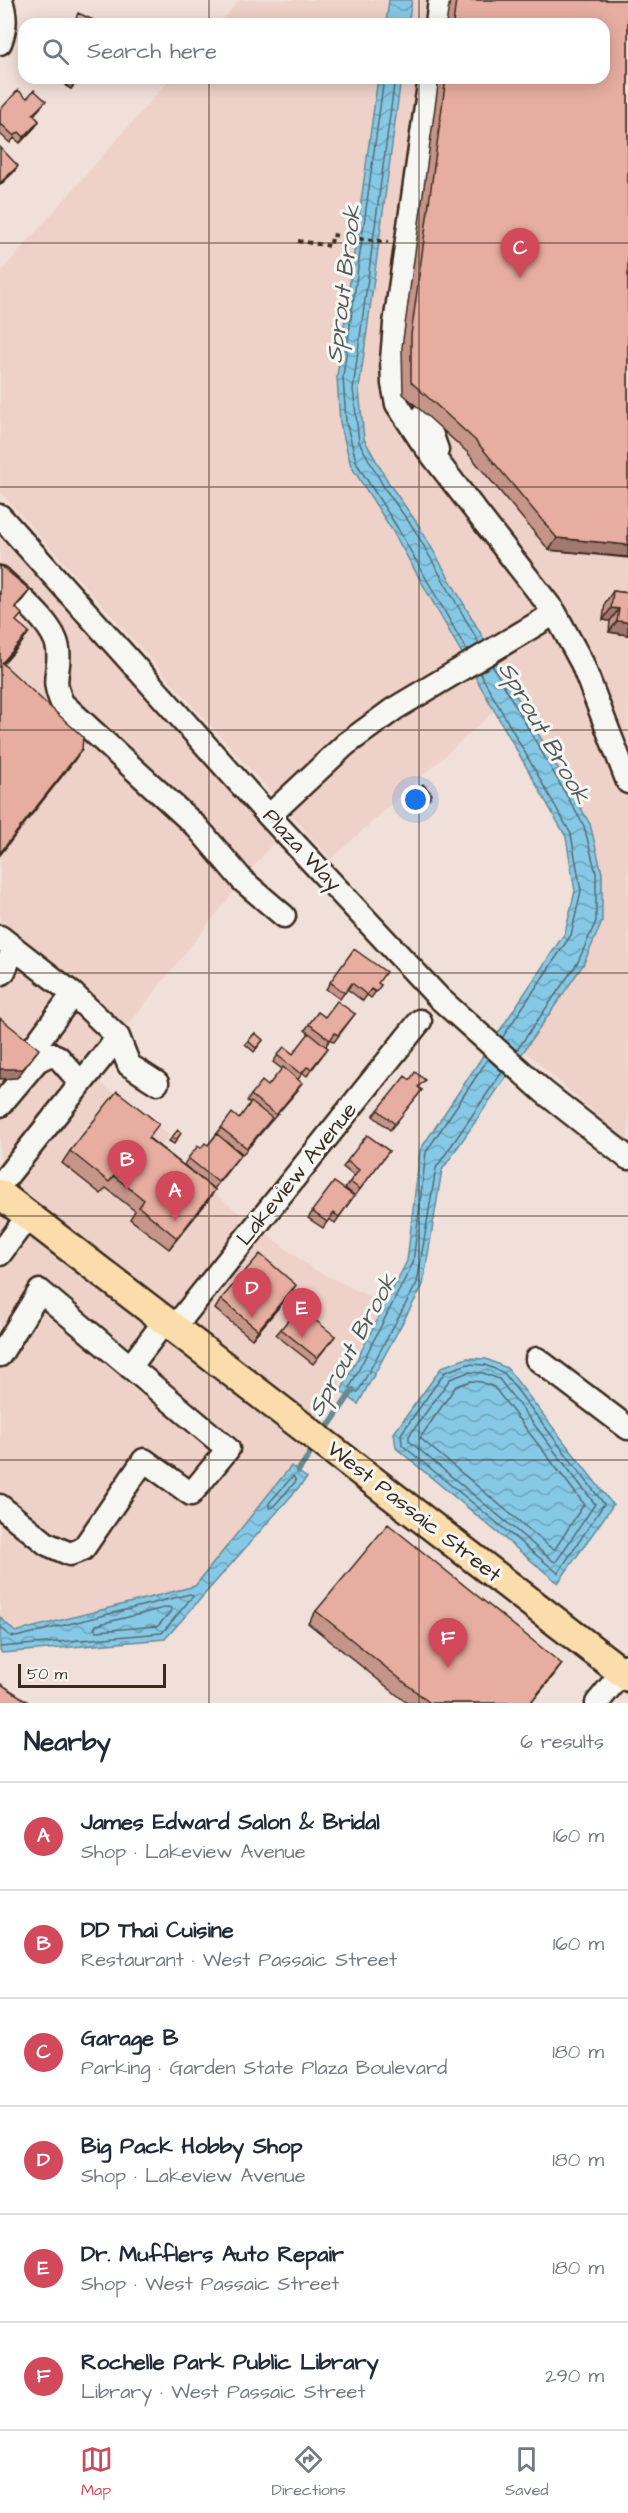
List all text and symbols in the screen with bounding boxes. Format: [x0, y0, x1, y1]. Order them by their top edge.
search box [18, 18, 610, 84]
icon: search [39, 35, 72, 68]
text: Search here [87, 36, 217, 67]
water label: Sprout Brook [317, 202, 371, 365]
pin: C [500, 228, 540, 278]
water label: Sprout Brook [490, 656, 599, 811]
your location [401, 785, 430, 814]
street label: Plaza Way [255, 802, 349, 899]
street label: Lakeview Avenue [229, 1096, 365, 1252]
pin: B [108, 1140, 146, 1190]
pin: A [156, 1172, 195, 1221]
water label: Sprout Brook [300, 1266, 407, 1423]
pin: D [232, 1268, 272, 1318]
pin: E [282, 1288, 322, 1338]
street label: West Passaic Street [320, 1434, 508, 1590]
pin: F [428, 1618, 468, 1668]
scale bar [18, 1661, 166, 1688]
text: 50 m [27, 1663, 67, 1685]
text: Nearby [24, 1724, 111, 1760]
text: 6 results [520, 1728, 604, 1756]
text: James Edward Salon & Bridal [81, 1807, 380, 1838]
text: A [37, 1822, 50, 1850]
text: 160 m [553, 1822, 604, 1850]
text: Shop · Lakeview Avenue [81, 1838, 305, 1866]
text: DD Thai Cuisine [81, 1915, 234, 1946]
text: B [36, 1930, 51, 1958]
text: 160 m [553, 1930, 604, 1958]
text: Restaurant · West Passaic Street [81, 1946, 397, 1974]
text: Garage B [81, 2023, 178, 2054]
text: C [36, 2038, 51, 2066]
text: 180 m [552, 2038, 604, 2066]
text: Parking · Garden State Plaza Boulevard [81, 2054, 447, 2082]
text: Big Pack Hobby Shop [81, 2131, 303, 2162]
text: D [37, 2146, 50, 2174]
text: 180 m [552, 2146, 604, 2174]
text: Shop · Lakeview Avenue [81, 2162, 305, 2190]
text: Dr. Mufflers Auto Repair [81, 2239, 344, 2270]
text: E [38, 2254, 49, 2282]
text: 180 m [552, 2254, 604, 2282]
text: Shop · West Passaic Street [81, 2270, 339, 2298]
text: Rochelle Park Public Library [81, 2347, 379, 2378]
text: F [37, 2362, 50, 2390]
text: 290 m [545, 2362, 604, 2390]
text: Library · West Passaic Street [81, 2378, 366, 2406]
tab: Map [80, 2443, 113, 2501]
tab: Directions [272, 2443, 346, 2501]
tab: Saved [505, 2443, 548, 2501]

